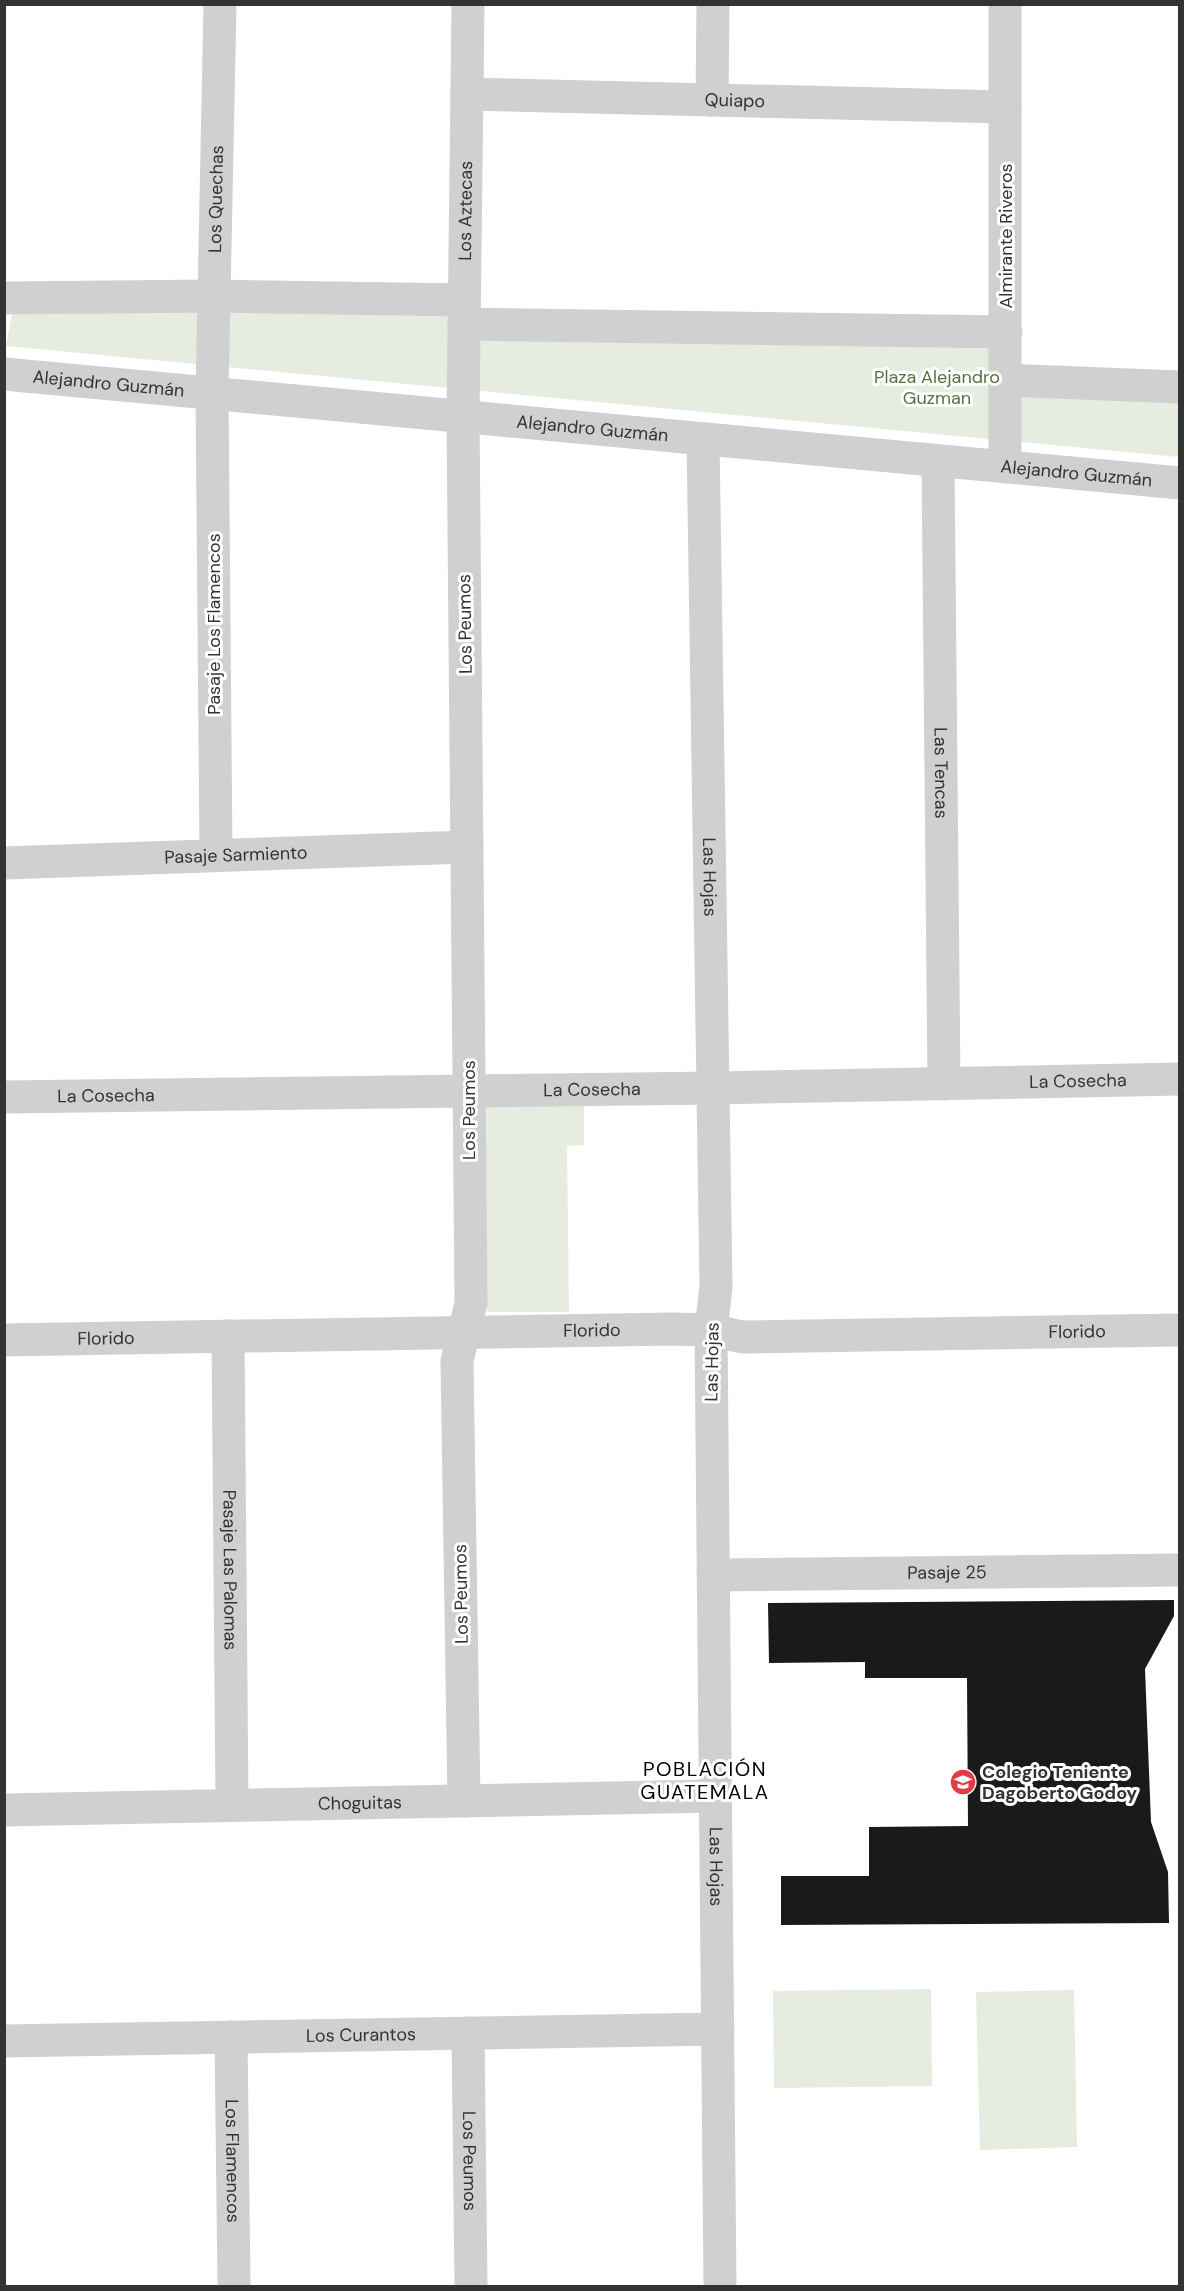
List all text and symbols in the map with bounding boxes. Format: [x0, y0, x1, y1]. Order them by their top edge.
street label: Quiapo [704, 88, 765, 113]
street label: Los Quechas [203, 145, 229, 253]
street label: Los Aztecas [453, 161, 478, 261]
street label: Almirante Riveros [994, 163, 1018, 309]
street label: Alejandro Guzmán [32, 365, 185, 403]
park label: Plaza Alejandro Guzman [874, 365, 1000, 410]
street label: Alejandro Guzmán [516, 410, 669, 448]
street label: Alejandro Guzmán [999, 454, 1153, 492]
street label: Pasaje Los Flamencos [202, 533, 226, 715]
street label: Los Peumos [452, 574, 478, 674]
street label: Las Tencas [929, 727, 953, 819]
street label: Las Hojas [697, 837, 722, 917]
street label: Pasaje Sarmiento [164, 841, 308, 869]
street label: Los Peumos [457, 1060, 481, 1160]
street label: La Cosecha [1029, 1068, 1127, 1094]
street label: La Cosecha [543, 1077, 641, 1102]
street label: La Cosecha [57, 1083, 155, 1108]
street label: Florido [563, 1318, 621, 1343]
street label: Florido [1048, 1319, 1106, 1344]
street label: Las Hojas [699, 1322, 725, 1402]
street label: Florido [77, 1326, 135, 1351]
street label: Pasaje Las Palomas [217, 1490, 243, 1650]
street label: Los Peumos [448, 1544, 474, 1644]
street label: Pasaje 25 [907, 1560, 987, 1585]
district label: POBLACIÓN GUATEMALA [640, 1756, 770, 1805]
place label: Colegio Teniente Dagoberto Godoy [982, 1760, 1137, 1805]
school or university icon: Colegio Teniente Dagoberto Godoy [948, 1767, 978, 1797]
street label: Choguitas [318, 1790, 402, 1816]
street label: Las Hojas [704, 1827, 728, 1906]
street label: Los Curantos [306, 2022, 416, 2048]
street label: Los Flamencos [220, 2099, 245, 2223]
street label: Los Peumos [457, 2111, 482, 2211]

